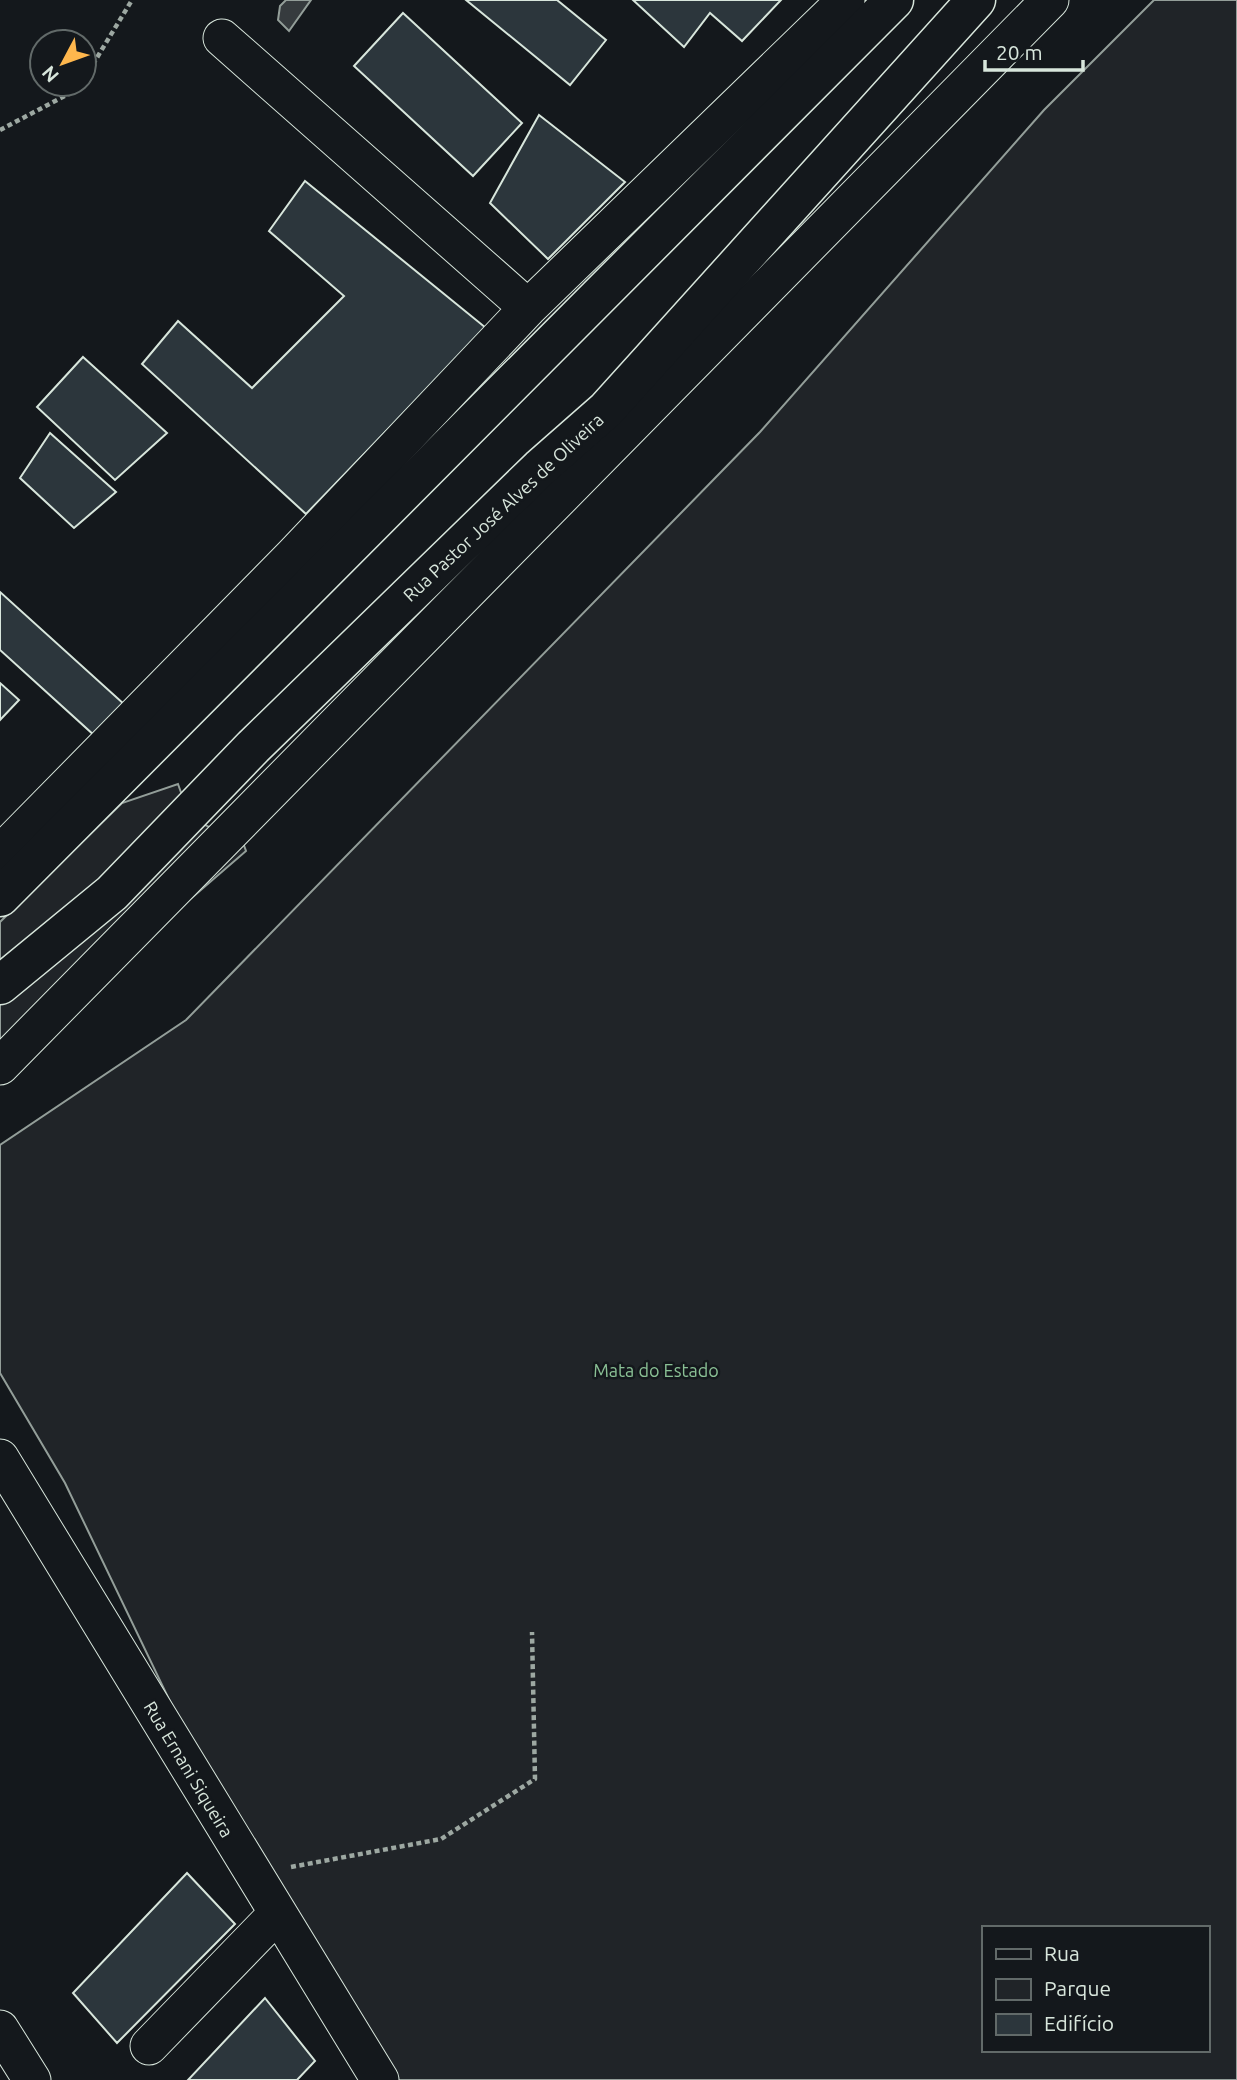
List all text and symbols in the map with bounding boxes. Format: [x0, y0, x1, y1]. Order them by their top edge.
north arrow [28, 28, 98, 98]
scale bar [985, 28, 1083, 72]
text: 20 m [996, 40, 1043, 64]
text: N [37, 62, 63, 87]
street label: Rua Pastor José Alves de Oliveira [399, 409, 607, 605]
park label: Mata do Estado [593, 1360, 719, 1380]
street label: Rua Ernani Siqueira [140, 1697, 238, 1841]
legend [982, 1926, 1209, 2052]
text: Rua [1044, 1941, 1080, 1965]
text: Parque [1044, 1976, 1111, 2000]
text: Edifício [1044, 2011, 1114, 2035]

